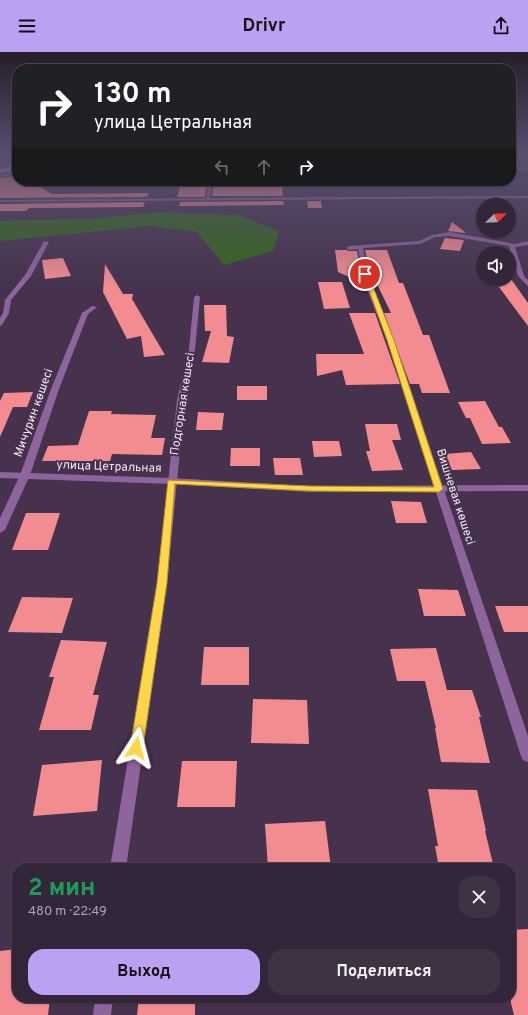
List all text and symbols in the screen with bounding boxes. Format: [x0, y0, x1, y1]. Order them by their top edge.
icon: menu [16, 15, 38, 37]
text: Drivr [243, 15, 285, 38]
icon: share [490, 15, 512, 37]
text: 130 m [94, 77, 172, 113]
icon: right [28, 80, 80, 132]
text: улица Цетральная [94, 112, 252, 135]
icon: left [211, 156, 233, 178]
icon: ahead [253, 156, 275, 178]
icon: right [295, 156, 317, 178]
north arrow [476, 198, 516, 238]
map controls [476, 198, 516, 286]
button: sound [476, 246, 516, 286]
pin [348, 257, 382, 291]
icon: arrive [354, 263, 376, 285]
street label: Подгорная көшесі [167, 351, 199, 457]
street label: Мичурин көшесі [11, 367, 57, 459]
street label: Вишневая көшесі [432, 447, 478, 547]
street label: улица Цетральная [56, 457, 162, 477]
position arrow [115, 727, 157, 769]
text: 2 мин [28, 874, 95, 904]
button: close [458, 876, 500, 918]
text: 480 m · 22:49 [28, 904, 107, 920]
button: Выход [28, 949, 260, 995]
button: Поделиться [268, 949, 500, 995]

